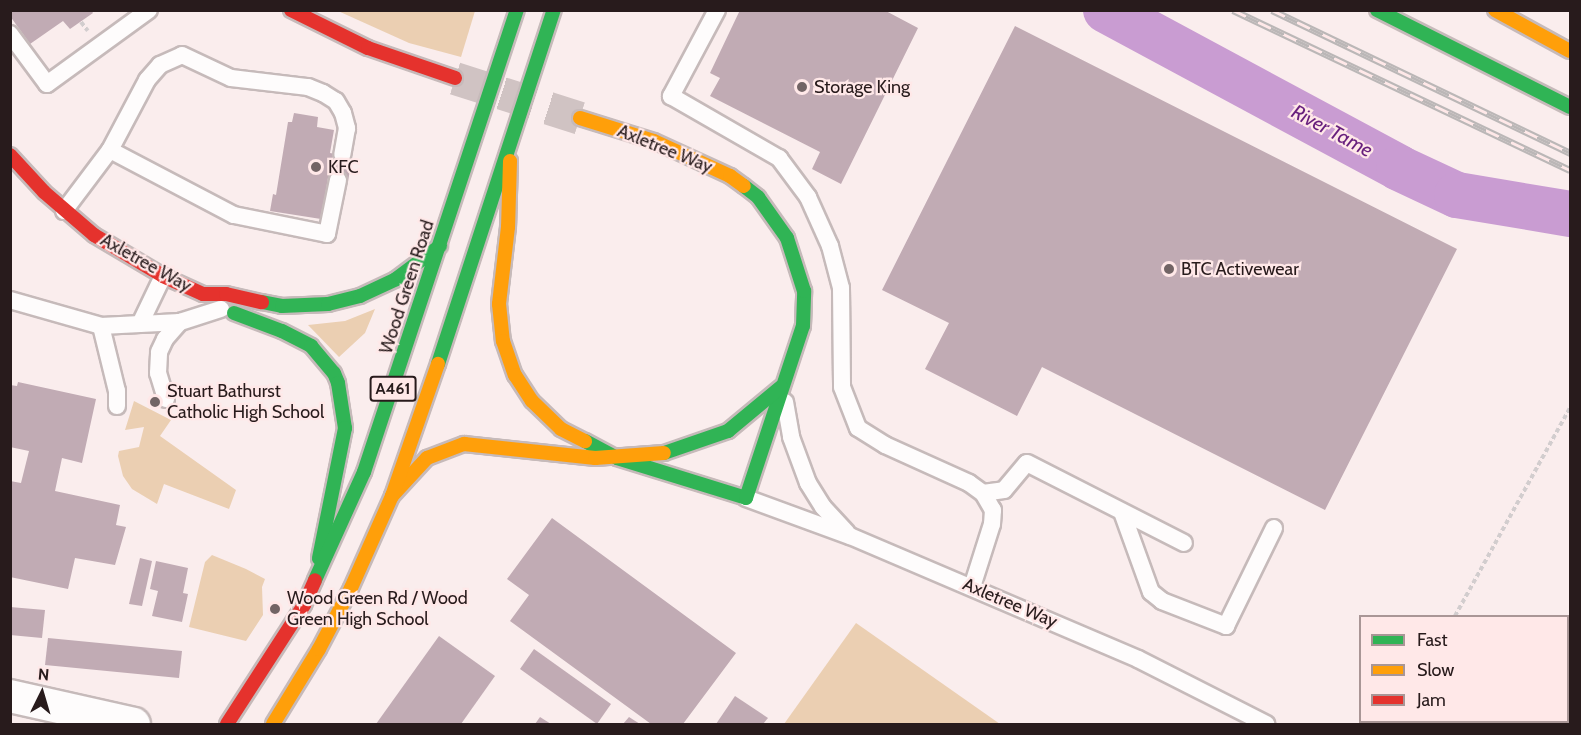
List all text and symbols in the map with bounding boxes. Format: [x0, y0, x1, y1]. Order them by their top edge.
place label: Storage King [814, 76, 910, 98]
marker: Storage King [795, 80, 809, 94]
water label: River Tame [1287, 100, 1377, 162]
street label: Axletree Way [614, 120, 716, 178]
place label: KFC [328, 156, 359, 178]
marker: KFC [309, 160, 323, 174]
street label: Wood Green Road [375, 217, 439, 357]
street label: Axletree Way [97, 229, 195, 297]
place label: BTC Activewear [1181, 258, 1299, 280]
marker: BTC Activewear [1162, 262, 1176, 276]
road number: A461 [369, 376, 417, 402]
place label: Stuart Bathurst Catholic High School [167, 381, 324, 424]
marker: Stuart Bathurst Catholic High School [148, 395, 162, 409]
street label: Axletree Way [959, 573, 1061, 633]
place label: Wood Green Rd / Wood Green High School [287, 588, 468, 630]
marker: Wood Green Rd / Wood Green High School [268, 602, 282, 616]
legend [1359, 615, 1569, 723]
text: Fast [1417, 629, 1448, 651]
text: Slow [1417, 659, 1454, 681]
north arrow [12, 663, 72, 723]
text: N [37, 665, 50, 685]
text: Jam [1417, 689, 1446, 711]

